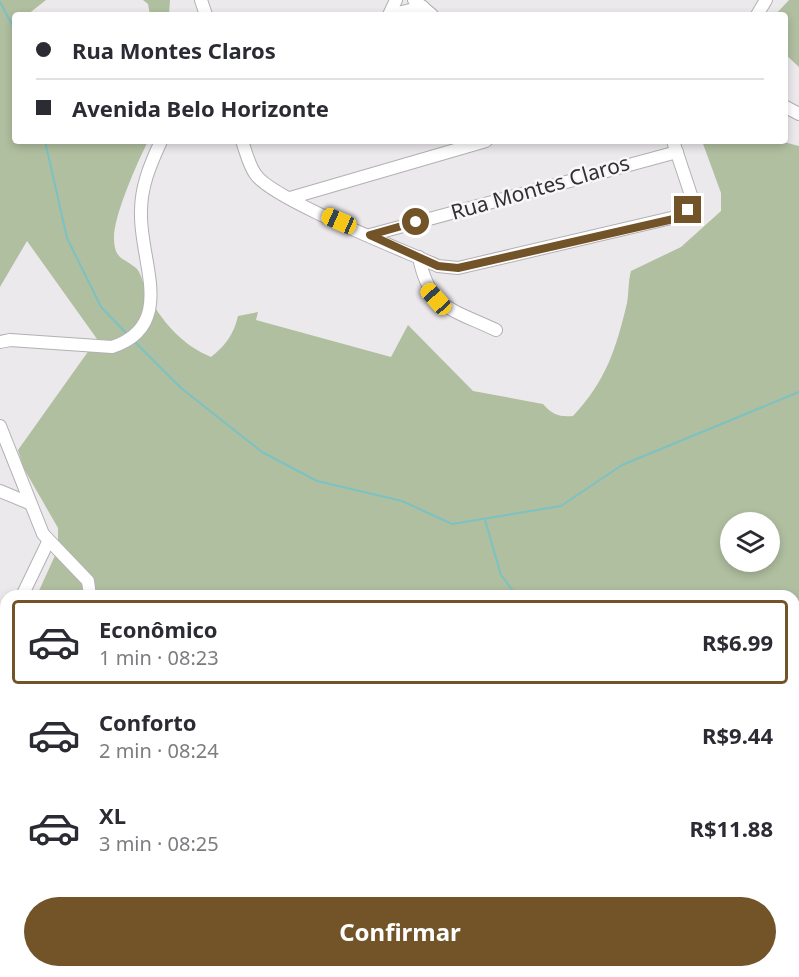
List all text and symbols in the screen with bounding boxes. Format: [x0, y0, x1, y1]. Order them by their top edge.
text: Rua Montes Claros [72, 35, 276, 65]
text: Avenida Belo Horizonte [72, 93, 329, 123]
street label: Rua Montes Claros [447, 148, 633, 226]
route end [674, 196, 701, 223]
car [319, 205, 359, 237]
route start [402, 208, 429, 235]
car [417, 280, 455, 318]
map controls [720, 512, 780, 572]
button: layers [720, 512, 780, 572]
text: Econômico [99, 614, 218, 644]
icon: car [27, 615, 81, 669]
text: R$6.99 [702, 627, 773, 657]
text: 1 min · 08:23 [99, 644, 219, 671]
text: Conforto [99, 707, 197, 737]
icon: car [27, 708, 81, 762]
text: R$9.44 [702, 720, 773, 750]
text: 2 min · 08:24 [99, 737, 219, 764]
text: XL [99, 800, 126, 830]
icon: car [27, 801, 81, 855]
text: R$11.88 [689, 813, 773, 843]
text: 3 min · 08:25 [99, 830, 219, 857]
button: Confirmar [24, 897, 776, 966]

